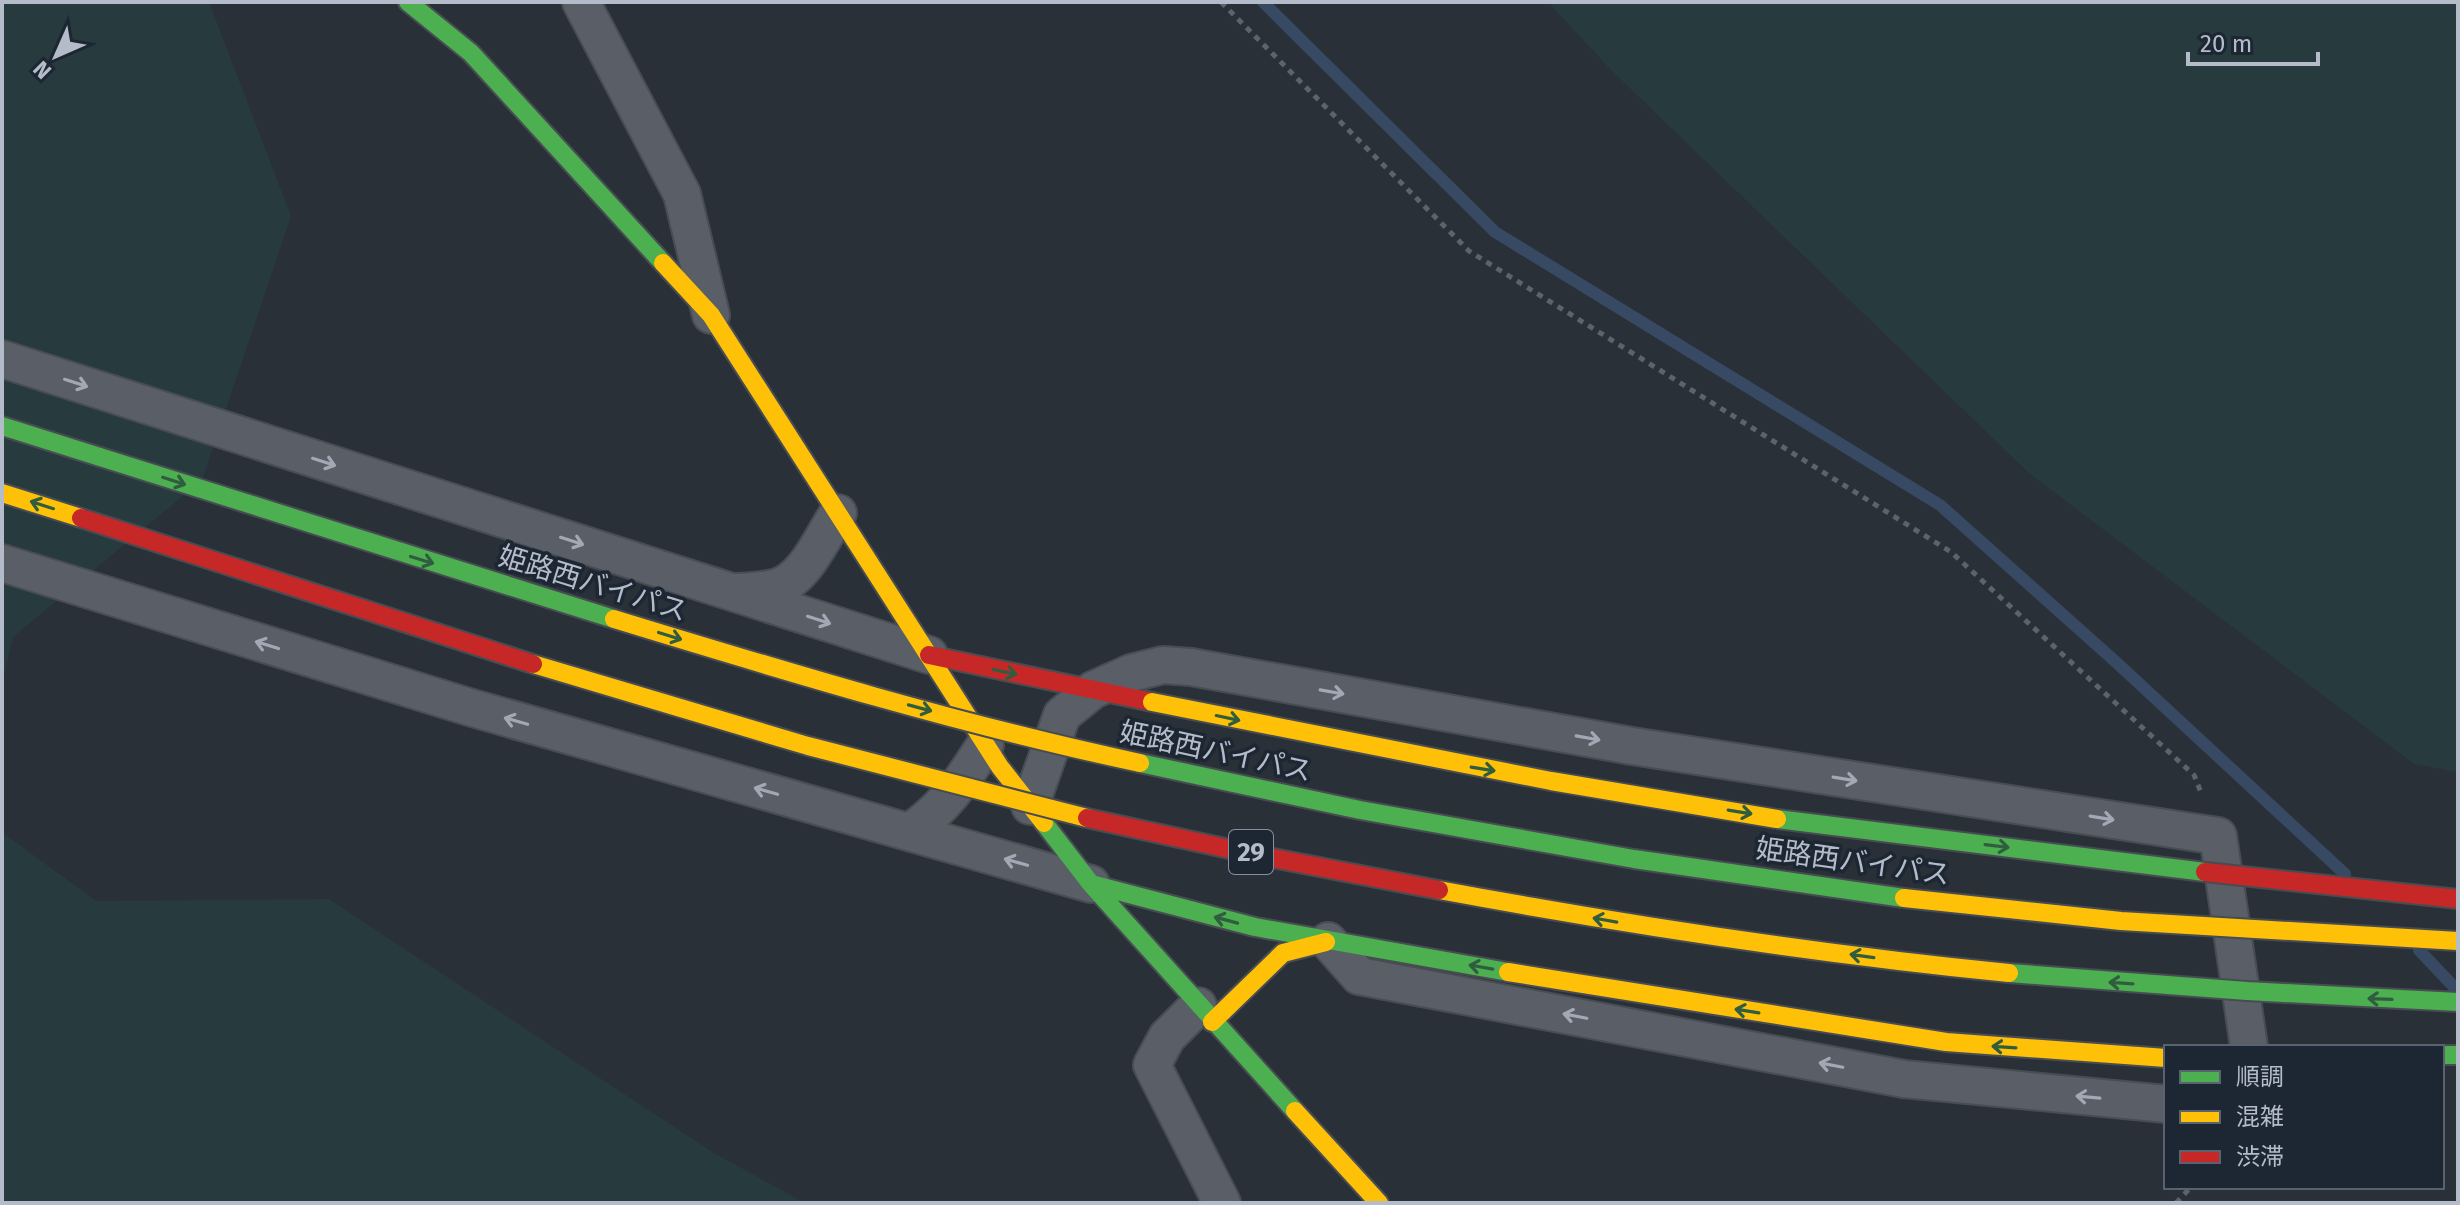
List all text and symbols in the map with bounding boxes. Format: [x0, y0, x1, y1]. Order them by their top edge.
north arrow [16, 16, 96, 96]
scale bar [2188, 16, 2318, 66]
text: 20 m [2200, 30, 2252, 58]
text: N [28, 55, 57, 84]
one-way arrow [63, 376, 89, 391]
one-way arrow [311, 456, 336, 470]
one-way arrow [161, 475, 186, 489]
one-way arrow [29, 497, 54, 512]
one-way arrow [559, 535, 584, 550]
street label: 姫路西バイパス [495, 539, 691, 628]
one-way arrow [408, 553, 434, 568]
one-way arrow [807, 614, 832, 629]
one-way arrow [657, 629, 683, 644]
one-way arrow [255, 637, 281, 652]
one-way arrow [992, 665, 1018, 680]
one-way arrow [1319, 686, 1344, 701]
one-way arrow [907, 701, 933, 716]
one-way arrow [1215, 711, 1241, 726]
one-way arrow [503, 713, 529, 728]
street label: 姫路西バイパス [1117, 715, 1315, 788]
one-way arrow [1575, 732, 1600, 747]
one-way arrow [1470, 763, 1495, 778]
one-way arrow [1832, 772, 1857, 787]
one-way arrow [754, 783, 780, 798]
one-way arrow [1727, 805, 1752, 820]
one-way arrow [2089, 811, 2114, 826]
road number: 29 [1229, 830, 1273, 874]
street label: 姫路西バイパス [1754, 832, 1952, 891]
one-way arrow [1984, 839, 2010, 854]
one-way arrow [1004, 854, 1030, 869]
one-way arrow [1213, 911, 1239, 926]
one-way arrow [1592, 911, 1618, 926]
one-way arrow [1850, 948, 1875, 963]
one-way arrow [1469, 959, 1495, 974]
one-way arrow [2108, 975, 2135, 990]
one-way arrow [2367, 992, 2394, 1007]
one-way arrow [1735, 1003, 1760, 1018]
one-way arrow [1563, 1008, 1588, 1023]
one-way arrow [1991, 1039, 2018, 1054]
legend [2164, 1045, 2444, 1189]
one-way arrow [1818, 1056, 1844, 1071]
text: 順調 [2236, 1063, 2284, 1091]
one-way arrow [2075, 1089, 2102, 1104]
text: 混雑 [2236, 1103, 2284, 1131]
text: 渋滞 [2236, 1143, 2284, 1171]

